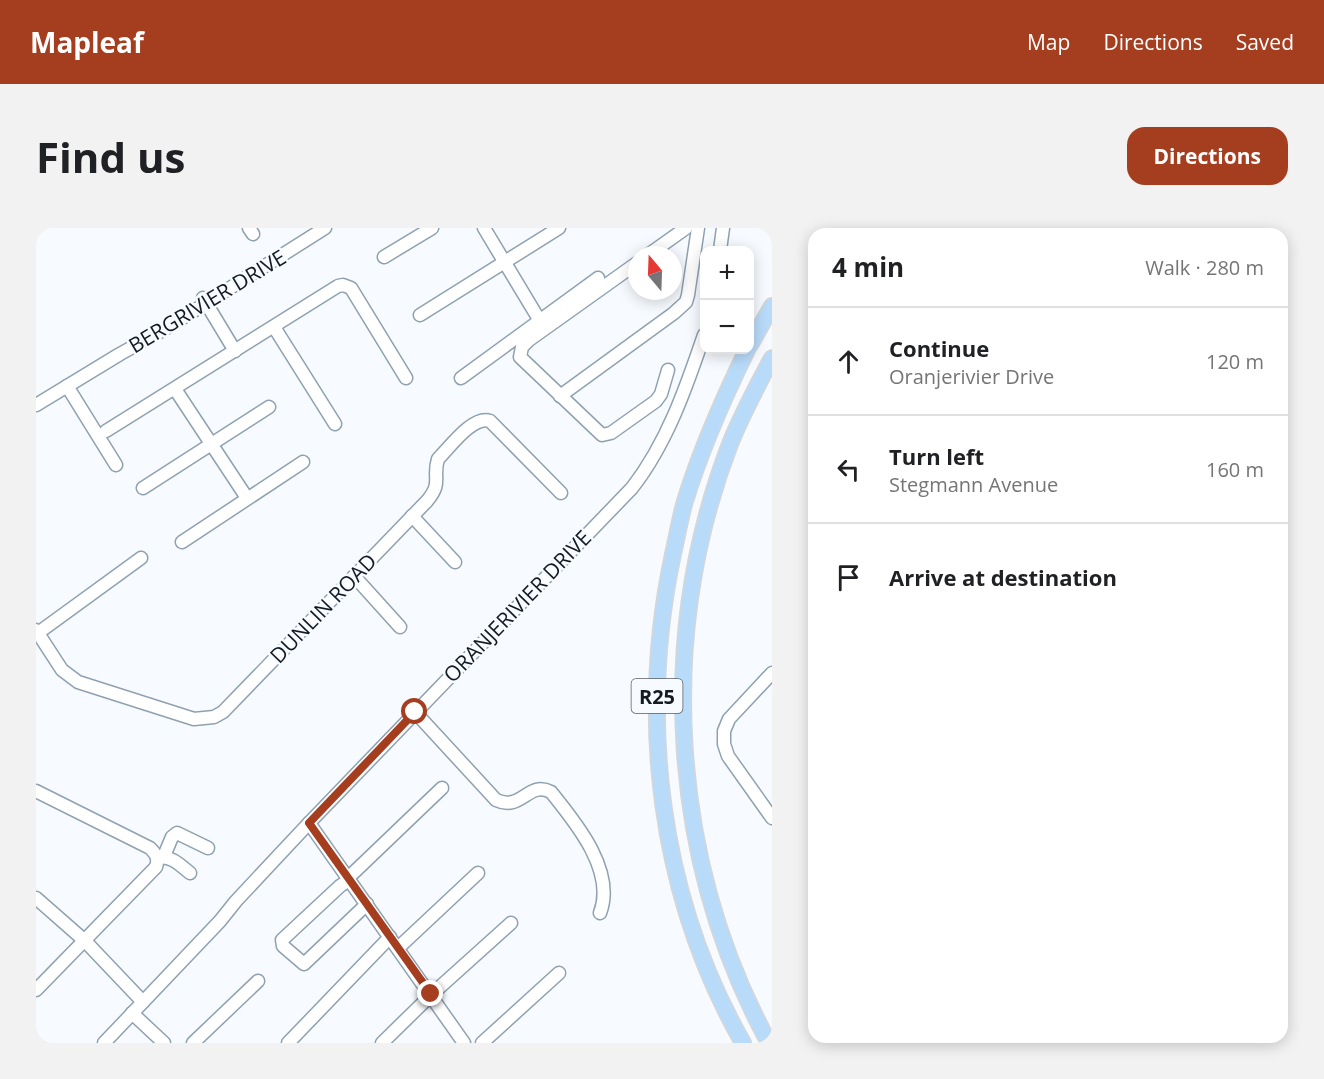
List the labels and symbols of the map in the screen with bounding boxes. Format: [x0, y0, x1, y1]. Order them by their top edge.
street label: BERGRIVIER DRIVE [123, 243, 291, 359]
north arrow [628, 246, 682, 300]
street label: ORANJERIVIER DRIVE [437, 524, 597, 688]
street label: DUNLIN ROAD [264, 547, 382, 669]
road number: R25 [632, 679, 682, 713]
route start [401, 698, 427, 724]
route end [417, 980, 443, 1006]

